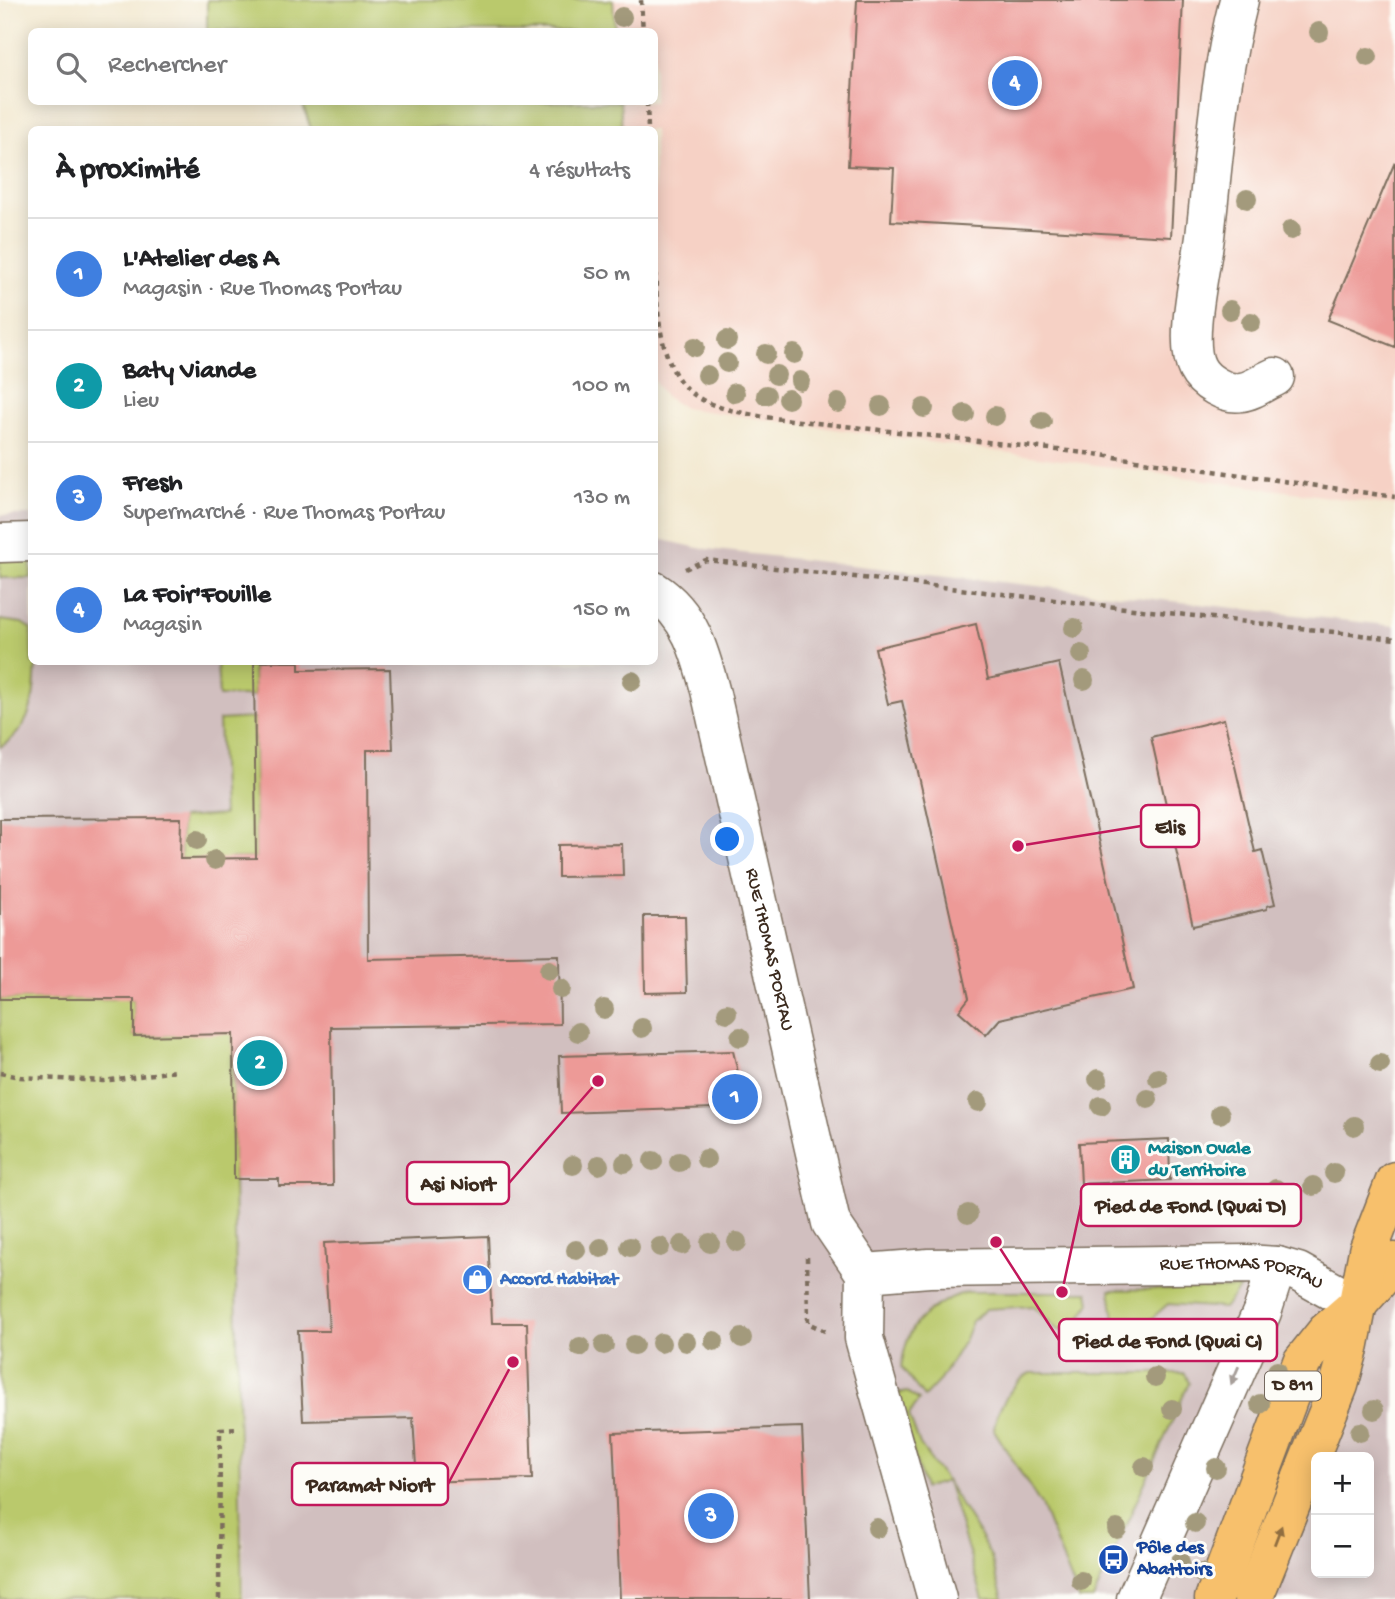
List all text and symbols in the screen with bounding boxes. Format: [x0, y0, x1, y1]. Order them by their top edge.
search box [28, 28, 658, 105]
icon: search [52, 48, 90, 86]
text: Rechercher [108, 51, 226, 82]
pin: 4 [992, 57, 1038, 109]
text: À proximité [56, 154, 200, 189]
text: 4 résultats [529, 158, 630, 185]
text: L'Atelier des A [123, 245, 278, 276]
text: 1 [74, 261, 84, 288]
text: 50 m [583, 261, 630, 288]
text: Magasin · Rue Thomas Portau [123, 276, 402, 303]
text: Baty Viande [123, 357, 256, 388]
text: 2 [73, 373, 85, 400]
text: 100 m [573, 373, 630, 400]
text: Lieu [123, 388, 159, 415]
text: Fresh [123, 469, 182, 500]
text: 3 [73, 485, 85, 512]
text: 130 m [574, 485, 630, 512]
text: Supermarché · Rue Thomas Portau [123, 500, 445, 527]
text: La Foir'Fouille [123, 581, 271, 612]
text: 4 [74, 597, 84, 624]
text: 150 m [574, 597, 630, 624]
text: Magasin [123, 612, 202, 639]
callout: Elis [1141, 805, 1199, 847]
text: Elis [1155, 817, 1186, 842]
your location [710, 822, 744, 856]
street label: RUE THOMAS PORTAU [739, 866, 799, 1033]
pin: 2 [237, 1037, 283, 1089]
pin: 1 [712, 1071, 758, 1123]
place label: Maison Ovale du Territoire [1148, 1138, 1252, 1183]
building icon: Maison Ovale du Territoire [1108, 1143, 1142, 1177]
callout: Asi Niort [407, 1162, 509, 1204]
text: Asi Niort [420, 1174, 498, 1199]
callout: Pied de Fond (Quai D) [1081, 1184, 1301, 1226]
text: Pied de Fond (Quai D) [1094, 1196, 1287, 1221]
street label: RUE THOMAS PORTAU [1160, 1252, 1327, 1295]
shop icon: Accord Habitat [460, 1263, 494, 1297]
place label: Accord Habitat [499, 1269, 620, 1292]
callout: Pied de Fond (Quai C) [1059, 1319, 1277, 1361]
text: Pied de Fond (Quai C) [1072, 1331, 1263, 1356]
one-way arrow [1229, 1365, 1241, 1385]
road number: D 811 [1265, 1372, 1321, 1400]
map controls [1311, 1452, 1374, 1578]
button: + [1311, 1452, 1374, 1515]
callout: Paramat Niort [292, 1463, 448, 1505]
text: Paramat Niort [305, 1475, 436, 1500]
pin: 3 [688, 1490, 734, 1542]
button: − [1311, 1515, 1374, 1578]
one-way arrow [1273, 1525, 1284, 1546]
place label: Pôle des Abattoirs [1136, 1537, 1213, 1582]
bus stop icon: Pôle des Abattoirs [1097, 1542, 1131, 1576]

